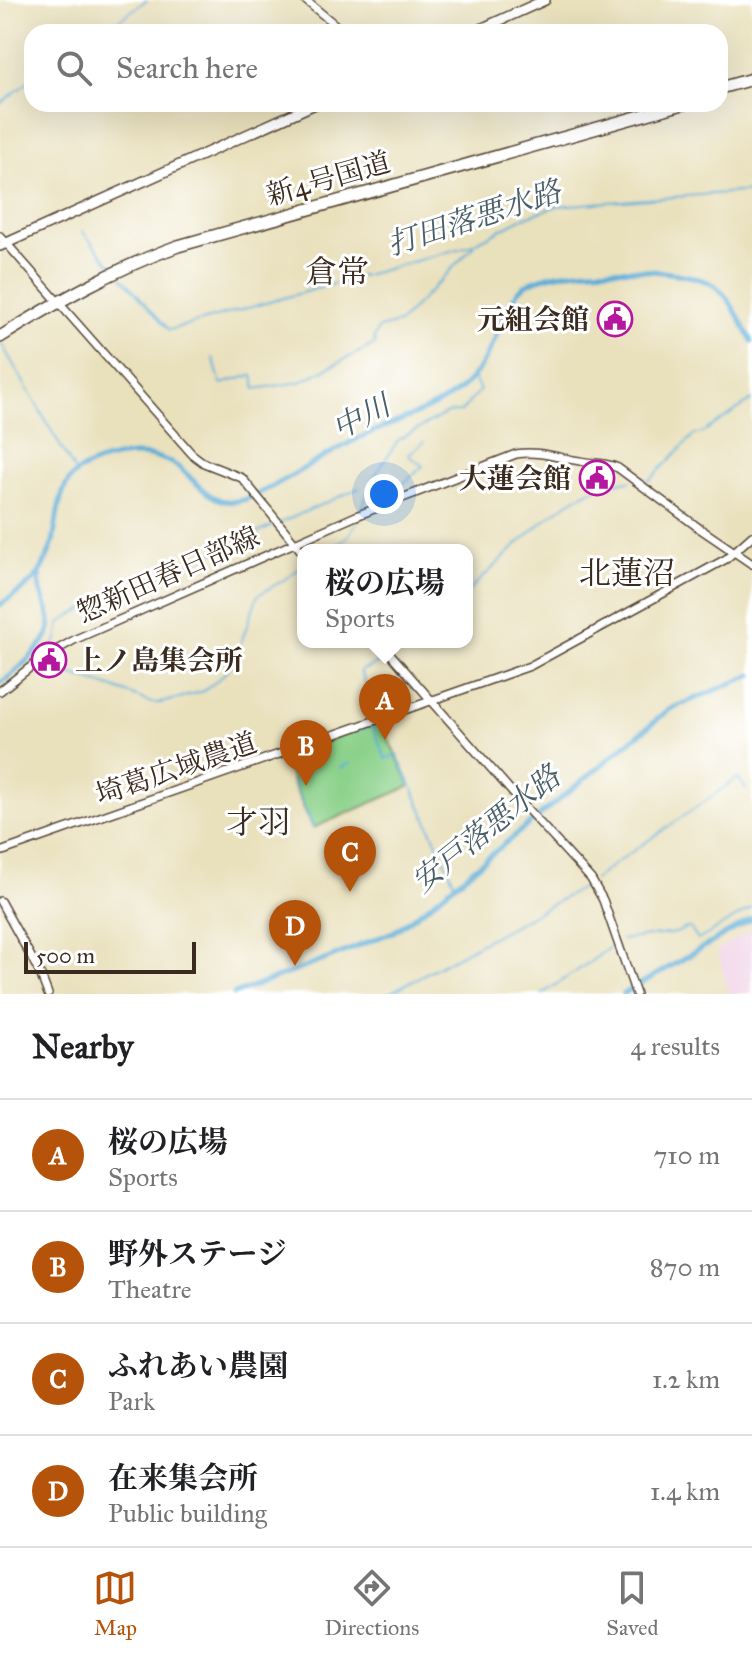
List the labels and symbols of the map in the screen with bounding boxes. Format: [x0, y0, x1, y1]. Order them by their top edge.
street label: 新4号国道 [262, 144, 394, 213]
water label: 打田落悪水路 [383, 172, 567, 263]
district label: 倉常 [305, 253, 369, 292]
public building icon: 元組会館 [596, 300, 634, 338]
place label: 元組会館 [477, 302, 589, 337]
water label: 中川 [326, 386, 399, 447]
public building icon: 大蓮会館 [578, 459, 616, 497]
place label: 大蓮会館 [459, 461, 571, 496]
your location [364, 474, 404, 514]
street label: 惣新田春日部線 [72, 519, 265, 630]
district label: 北蓮沼 [579, 554, 675, 593]
public building icon: 上ノ島集会所 [30, 641, 68, 679]
place label: 上ノ島集会所 [75, 643, 243, 678]
pin: A [359, 674, 411, 740]
pin: B [280, 720, 332, 786]
street label: 埼葛広域農道 [91, 725, 261, 812]
water label: 安戸落悪水路 [405, 757, 569, 900]
district label: 才羽 [226, 803, 290, 842]
pin: C [324, 826, 376, 892]
pin: D [269, 900, 321, 966]
scale bar [24, 938, 196, 974]

